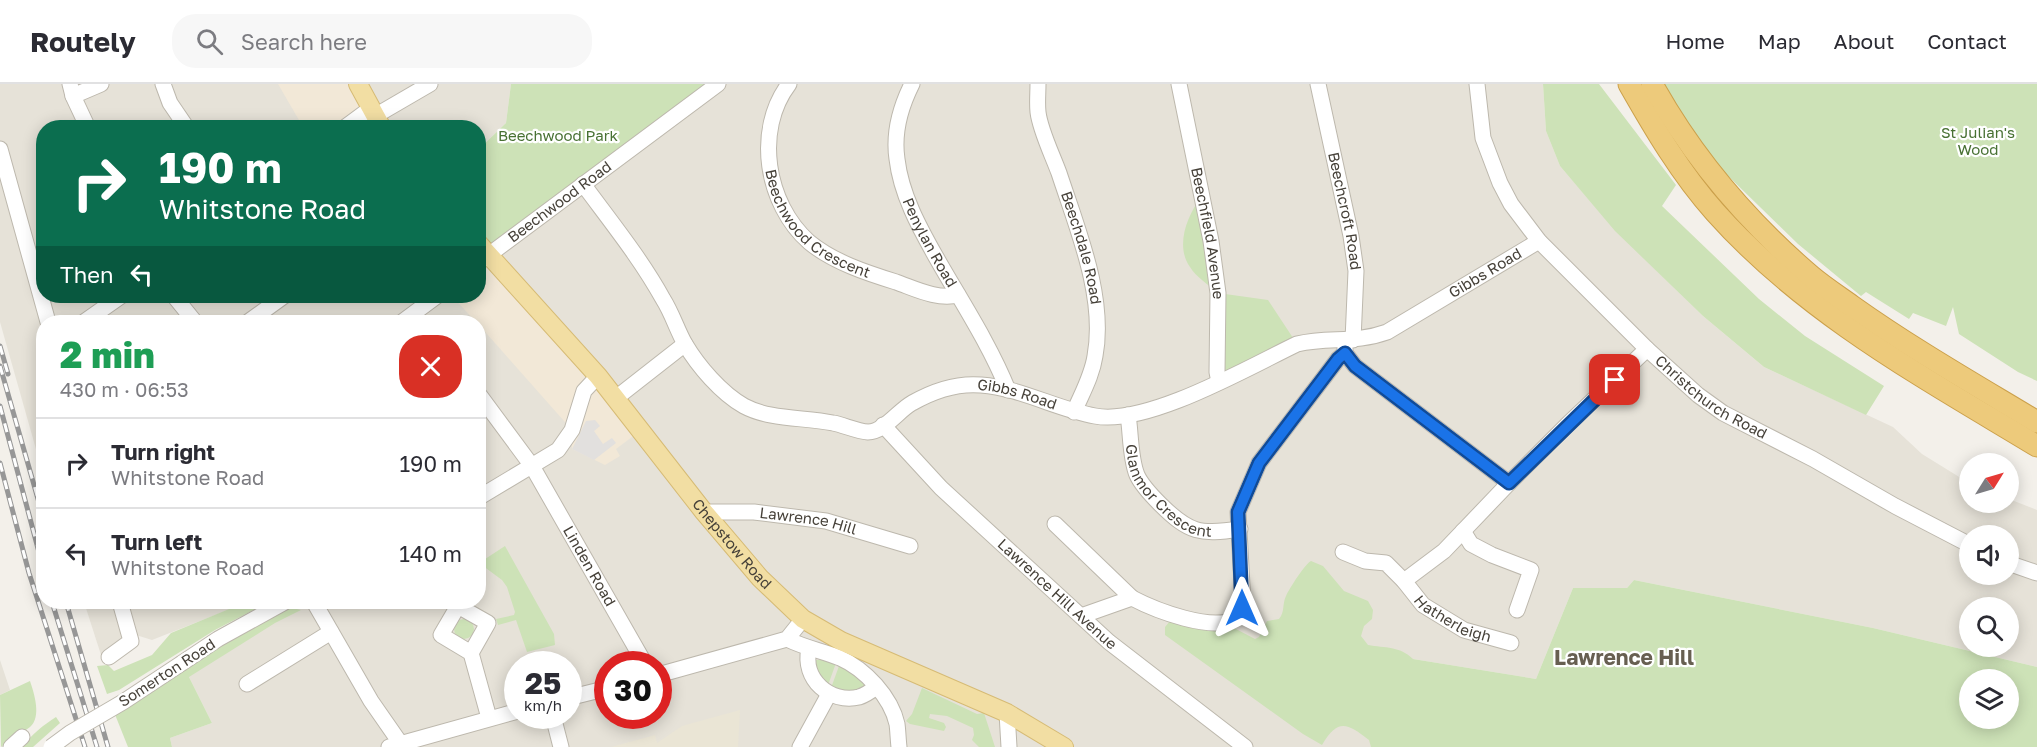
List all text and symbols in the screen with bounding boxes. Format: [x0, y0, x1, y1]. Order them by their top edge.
search box [172, 14, 592, 68]
text: Routely [30, 25, 136, 58]
icon: search [193, 25, 226, 58]
text: Search here [241, 28, 367, 55]
text: Home [1665, 28, 1725, 54]
text: Map [1758, 28, 1801, 54]
text: About [1834, 28, 1894, 54]
text: Contact [1927, 28, 2007, 54]
park label: St Julian's Wood [1941, 123, 2015, 158]
park label: Beechwood Park [498, 126, 619, 144]
text: 190 m [159, 142, 282, 192]
icon: right [60, 144, 138, 222]
street label: Beechcroft Road [1325, 150, 1366, 271]
street label: Beechwood Road [504, 157, 614, 246]
street label: Beechfield Avenue [1188, 165, 1228, 300]
street label: Beechwood Crescent [762, 167, 873, 281]
street label: Beechdale Road [1058, 189, 1106, 305]
text: Whitstone Road [159, 193, 366, 225]
street label: Penylan Road [900, 195, 961, 290]
street label: Gibbs Road [1445, 244, 1524, 301]
icon: left [125, 258, 158, 291]
text: Then [60, 261, 113, 288]
text: 2 min [60, 333, 155, 376]
button: close [399, 335, 462, 398]
street label: Christchurch Road [1652, 351, 1770, 442]
pin [1589, 354, 1640, 405]
icon: arrive [1598, 363, 1631, 396]
street label: Gibbs Road [977, 375, 1059, 413]
text: 430 m · 06:53 [60, 377, 189, 401]
text: Turn right [111, 438, 215, 465]
street label: Glanmor Crescent [1123, 443, 1212, 540]
icon: right [60, 447, 93, 480]
text: 190 m [399, 450, 462, 477]
north arrow [1959, 453, 2019, 513]
map controls [1959, 453, 2019, 729]
text: Whitstone Road [111, 465, 264, 489]
street label: Chepstow Road [689, 495, 776, 592]
street label: Lawrence Hill [759, 503, 859, 538]
street label: Linden Road [560, 522, 620, 609]
button: sound [1959, 525, 2019, 585]
text: Turn left [111, 528, 202, 555]
street label: Lawrence Hill Avenue [994, 534, 1121, 653]
icon: left [60, 537, 93, 570]
text: 140 m [399, 540, 462, 567]
text: Whitstone Road [111, 555, 264, 579]
position arrow [1210, 576, 1274, 640]
street label: Hatherleigh [1411, 591, 1493, 645]
button: search [1959, 597, 2019, 657]
street label: Somerton Road [115, 634, 218, 710]
district label: Lawrence Hill [1554, 644, 1694, 670]
speed limit sign: 30 [594, 651, 672, 729]
text: 25 [525, 665, 561, 701]
button: layers [1959, 669, 2019, 729]
text: km/h [524, 696, 562, 714]

